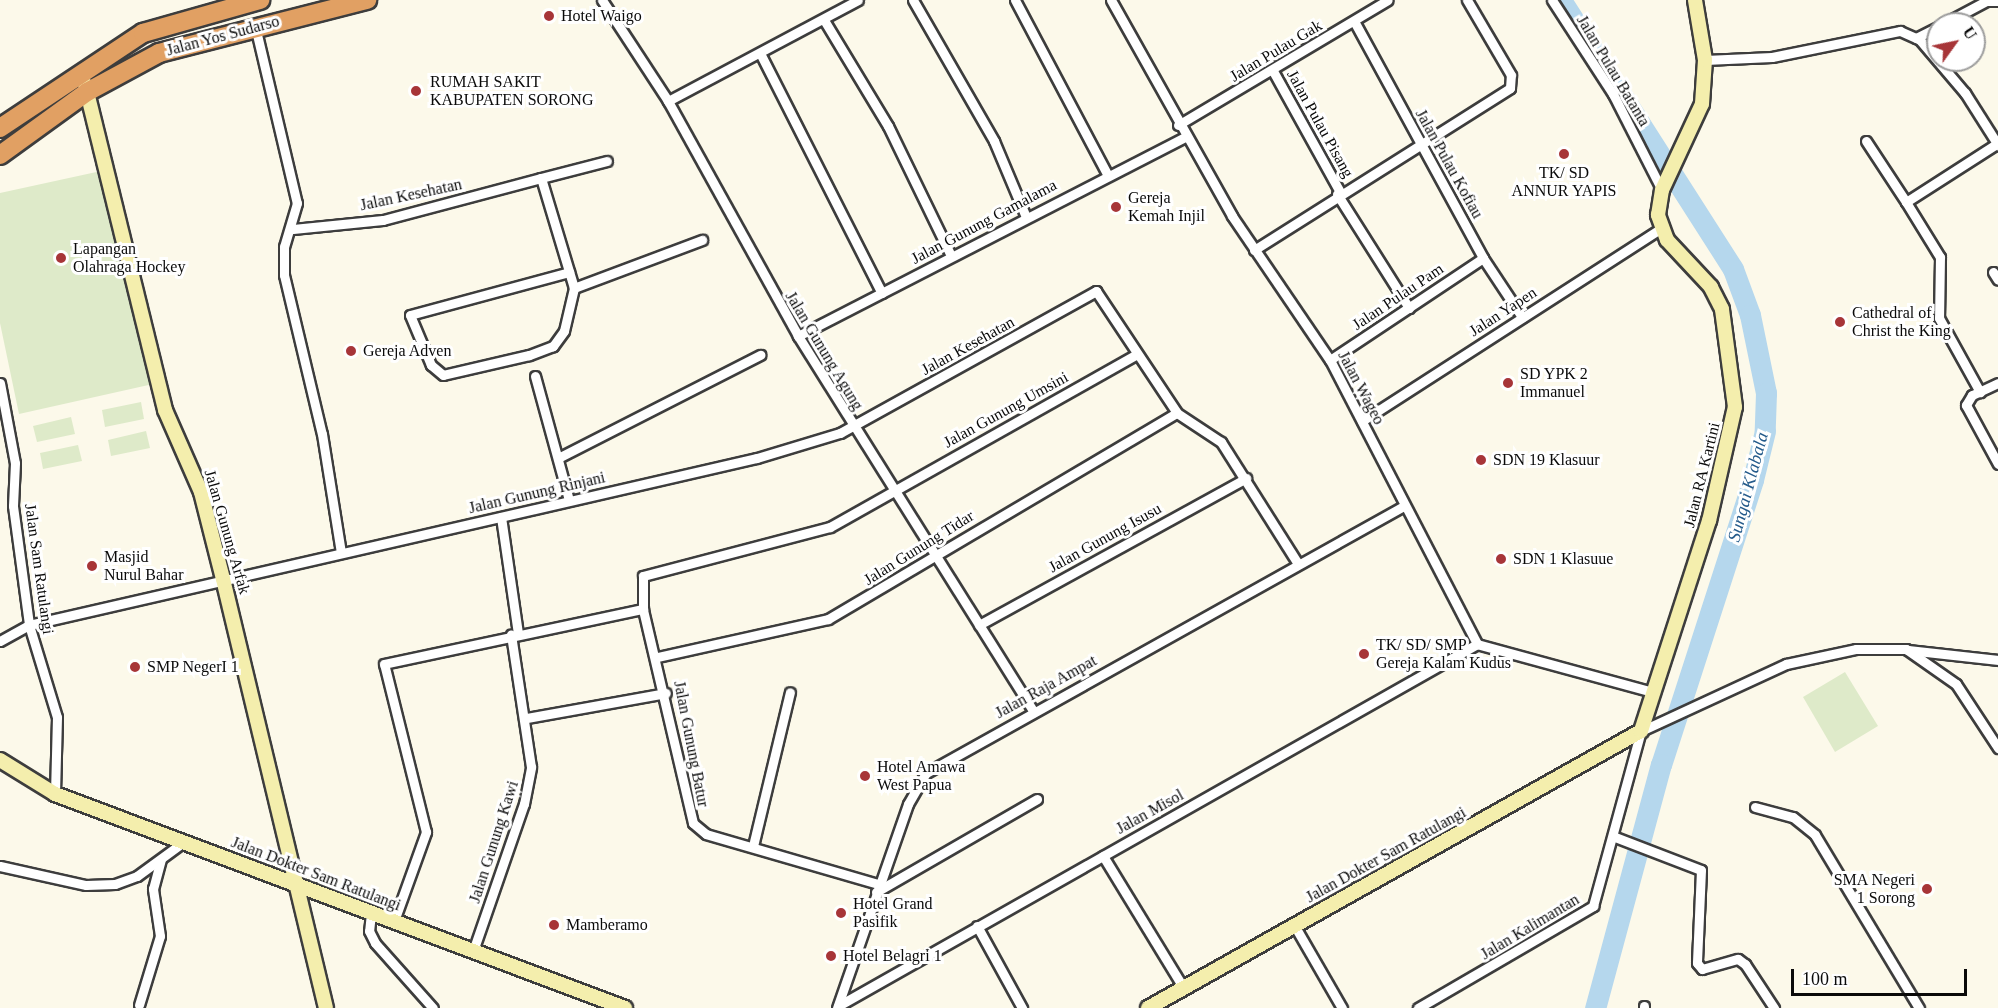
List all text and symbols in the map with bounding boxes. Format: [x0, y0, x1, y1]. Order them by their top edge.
place label: Hotel Waigo [561, 6, 642, 26]
marker: Hotel Waigo [542, 9, 556, 23]
street label: Jalan Yos Sudarso [164, 12, 282, 60]
street label: Jalan Pulau Batanta [1572, 12, 1654, 130]
north arrow [1926, 12, 1986, 72]
street label: Jalan Pulau Gak [1226, 16, 1326, 86]
text: U [1960, 24, 1980, 42]
street label: Jalan Pulau Pisang [1283, 67, 1357, 181]
place label: RUMAH SAKIT KABUPATEN SORONG [430, 72, 593, 110]
marker: RUMAH SAKIT KABUPATEN SORONG [407, 82, 425, 100]
street label: Jalan Pulau Kofiau [1411, 106, 1487, 222]
marker: TK/ SD ANNUR YAPIS [1557, 147, 1571, 161]
place label: TK/ SD ANNUR YAPIS [1511, 163, 1617, 201]
street label: Jalan Kesehatan [358, 175, 464, 215]
street label: Jalan Gunung Gamalama [908, 176, 1060, 268]
place label: Gereja Kemah Injil [1128, 188, 1205, 226]
marker: Gereja Kemah Injil [1109, 200, 1123, 214]
place label: Lapangan Olahraga Hockey [73, 239, 185, 277]
marker: Lapangan Olahraga Hockey [54, 251, 68, 265]
street label: Jalan Pulau Pam [1349, 259, 1447, 335]
street label: Jalan Yapen [1465, 283, 1541, 341]
street label: Jalan Gunung Agung [781, 288, 867, 414]
place label: Cathedral of Christ the King [1852, 303, 1951, 341]
street label: Jalan Kesehatan [918, 313, 1018, 379]
marker: Cathedral of Christ the King [1833, 315, 1847, 329]
place label: Gereja Adven [363, 341, 452, 361]
marker: Gereja Adven [344, 344, 358, 358]
street label: Jalan Wageo [1334, 348, 1388, 428]
place label: SD YPK 2 Immanuel [1520, 364, 1588, 402]
street label: Jalan Gunung Umsini [940, 368, 1072, 452]
marker: SD YPK 2 Immanuel [1501, 376, 1515, 390]
street label: Jalan RA Kartini [1680, 420, 1724, 530]
water label: Sungai Klabala [1723, 430, 1773, 544]
place label: SDN 19 Klasuur [1493, 450, 1600, 470]
marker: SDN 19 Klasuur [1474, 453, 1488, 467]
street label: Jalan Gunung Arfak [200, 467, 254, 597]
street label: Jalan Gunung Rinjani [467, 468, 607, 518]
street label: Jalan Gunung Isusu [1045, 499, 1165, 577]
street label: Jalan Sam Ratulangi [20, 503, 58, 635]
street label: Jalan Gunung Tidar [860, 506, 978, 590]
place label: Masjid Nurul Bahar [104, 547, 184, 585]
place label: SDN 1 Klasuue [1513, 549, 1613, 569]
marker: SDN 1 Klasuue [1494, 552, 1508, 566]
marker: Masjid Nurul Bahar [85, 559, 99, 573]
place label: TK/ SD/ SMP Gereja Kalam Kudus [1376, 635, 1511, 673]
marker: TK/ SD/ SMP Gereja Kalam Kudus [1357, 647, 1371, 661]
street label: Jalan Raja Ampat [992, 651, 1100, 723]
place label: SMP NegerI 1 [147, 657, 239, 677]
marker: SMP NegerI 1 [128, 660, 142, 674]
street label: Jalan Gunung Batur [669, 679, 713, 809]
place label: Hotel Amawa West Papua [877, 757, 966, 795]
marker: Hotel Amawa West Papua [858, 769, 872, 783]
street label: Jalan Gunung Kawi [465, 779, 523, 905]
street label: Jalan Misol [1113, 786, 1187, 838]
street label: Jalan Dokter Sam Ratulangi [1303, 803, 1469, 907]
street label: Jalan Dokter Sam Ratulangi [229, 833, 403, 915]
place label: SMA Negeri 1 Sorong [1833, 870, 1915, 908]
marker: SMA Negeri 1 Sorong [1920, 882, 1934, 896]
street label: Jalan Kalimantan [1477, 890, 1583, 964]
place label: Hotel Grand Pasifik [853, 894, 933, 932]
marker: Hotel Grand Pasifik [834, 906, 848, 920]
place label: Mamberamo [566, 915, 648, 935]
marker: Mamberamo [547, 918, 561, 932]
place label: Hotel Belagri 1 [843, 946, 942, 966]
marker: Hotel Belagri 1 [824, 949, 838, 963]
scale bar [1794, 957, 1970, 995]
text: 100 m [1802, 969, 1848, 989]

